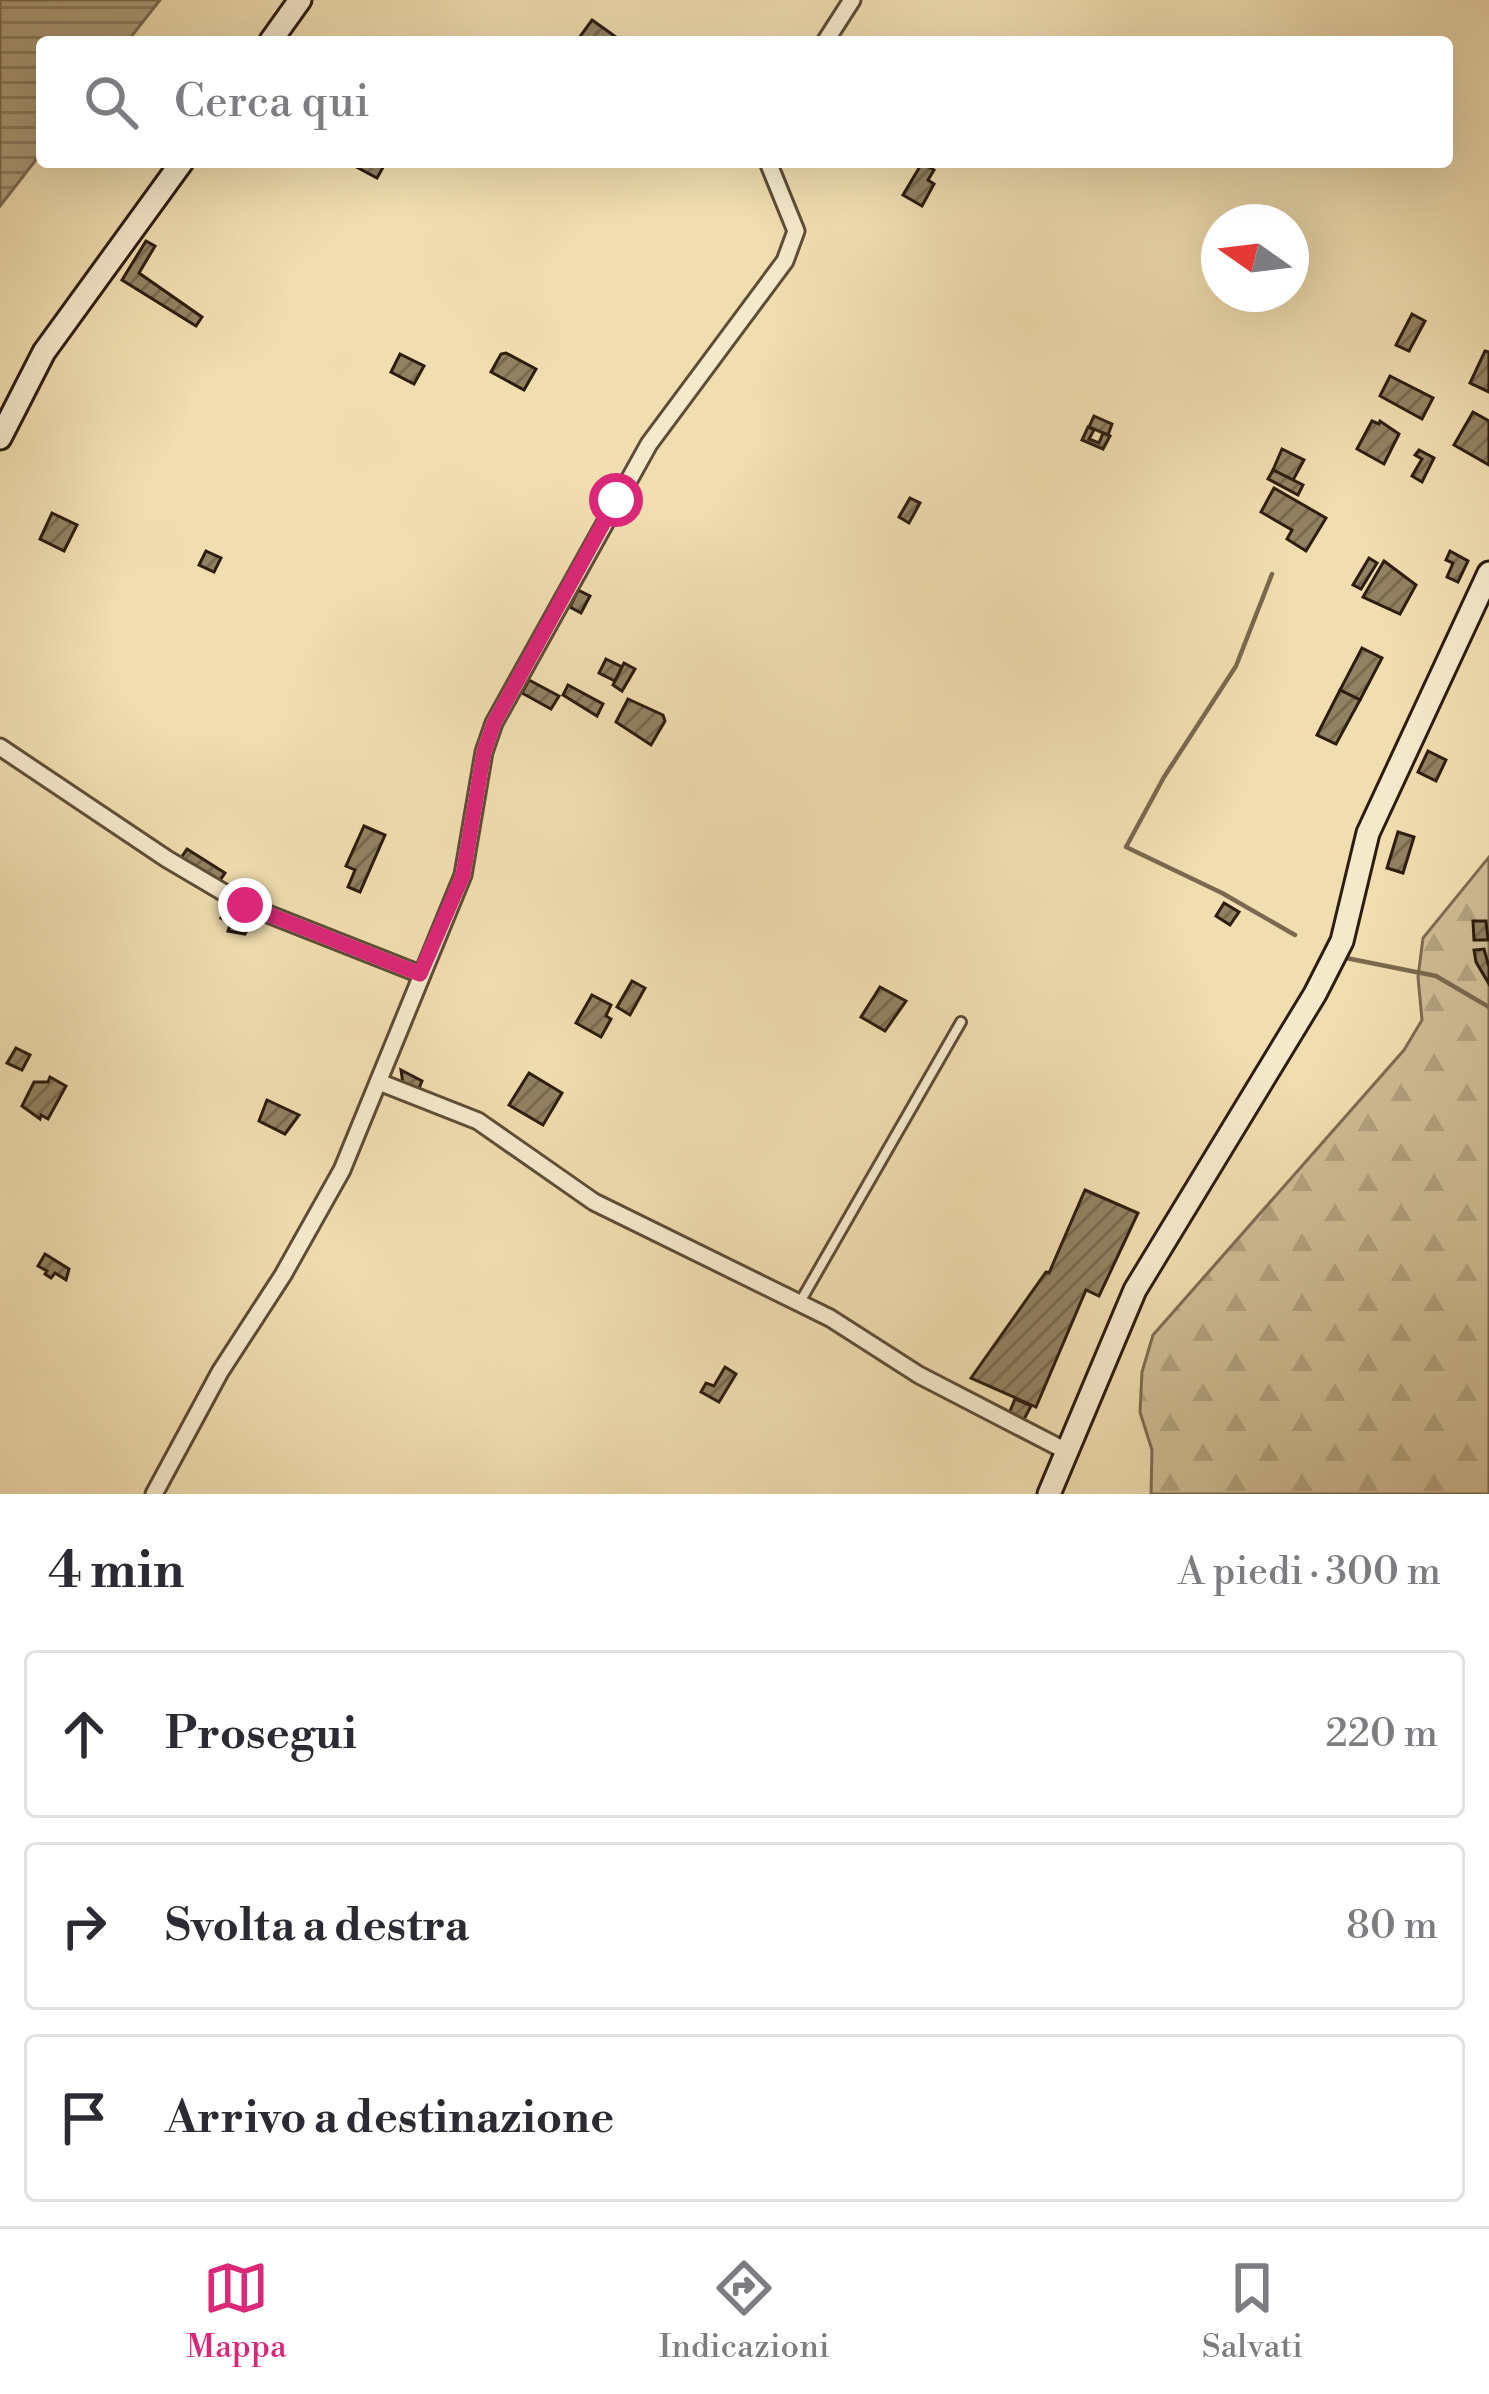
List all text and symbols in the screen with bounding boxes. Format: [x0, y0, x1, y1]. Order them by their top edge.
search box [36, 36, 1453, 168]
icon: search [78, 69, 144, 135]
text: Cerca qui [174, 74, 370, 131]
north arrow [1201, 204, 1309, 312]
route start [589, 473, 643, 527]
route end [218, 878, 272, 932]
text: 4 min [48, 1540, 184, 1604]
text: A piedi · 300 m [1178, 1548, 1441, 1597]
icon: ahead [51, 1701, 117, 1767]
text: Prosegui [165, 1706, 357, 1763]
text: 220 m [1325, 1710, 1438, 1759]
icon: right [51, 1893, 117, 1959]
text: Svolta a destra [165, 1898, 469, 1955]
text: 80 m [1346, 1902, 1438, 1951]
icon: arrive [51, 2085, 117, 2151]
text: Arrivo a destinazione [165, 2090, 614, 2147]
tab: Mappa [186, 2255, 287, 2368]
tab: Indicazioni [659, 2255, 830, 2368]
tab: Salvati [1202, 2255, 1303, 2368]

